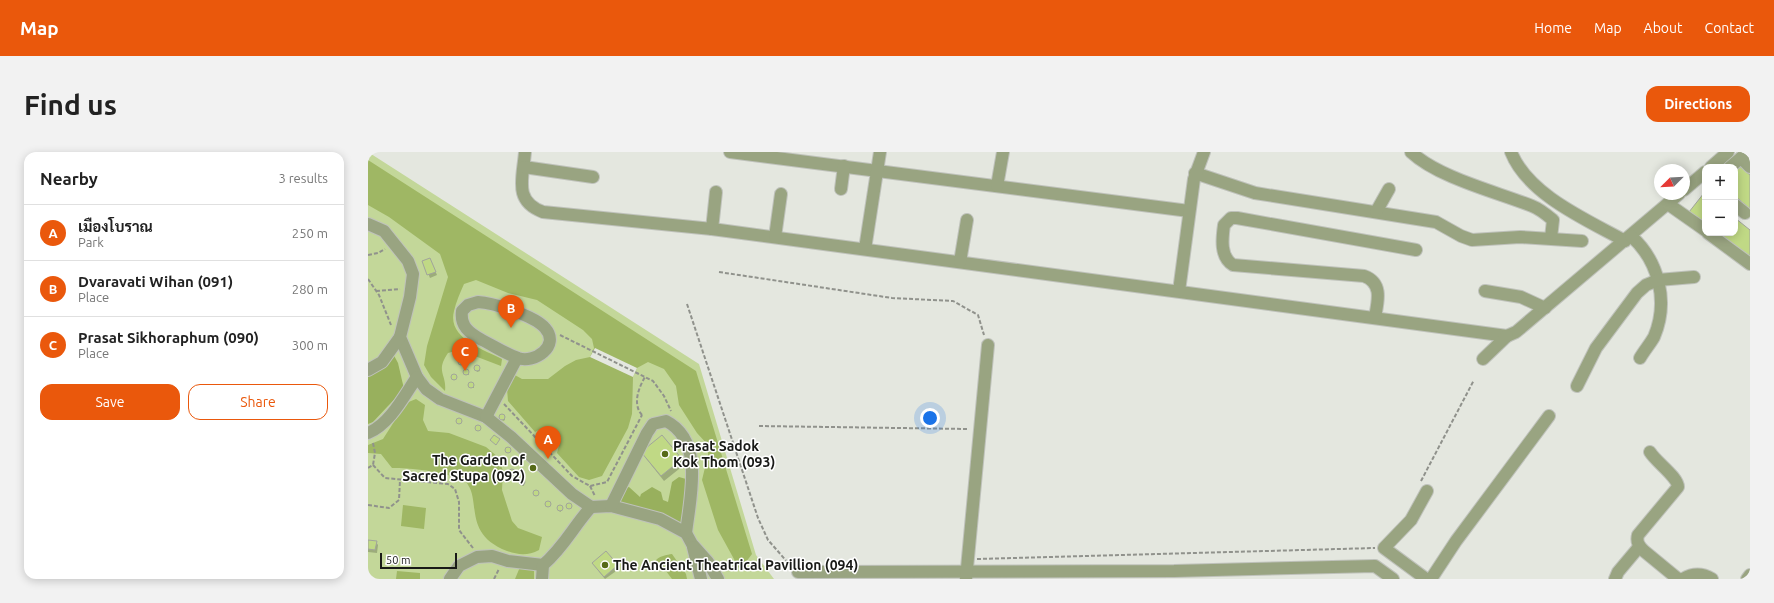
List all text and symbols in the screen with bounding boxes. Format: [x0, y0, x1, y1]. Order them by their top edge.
text: Map [20, 17, 59, 39]
text: Home [1534, 20, 1572, 36]
text: Map [1594, 20, 1622, 36]
text: About [1644, 20, 1683, 36]
text: Contact [1705, 20, 1754, 36]
button: Directions [1646, 86, 1750, 122]
text: Find us [24, 89, 117, 120]
north arrow [1654, 164, 1690, 200]
map controls [1702, 164, 1738, 236]
button: + [1702, 164, 1738, 200]
text: Nearby [40, 169, 98, 188]
text: 3 results [278, 171, 328, 185]
button: − [1702, 200, 1738, 236]
text: เมืองโบราณ [78, 218, 153, 235]
text: A [48, 226, 58, 240]
text: 250 m [292, 226, 328, 240]
text: Park [78, 235, 104, 249]
text: Dvaravati Wihan (091) [78, 273, 233, 290]
text: B [49, 282, 57, 296]
text: 280 m [292, 282, 328, 296]
text: Place [78, 290, 109, 304]
pin: B [498, 295, 524, 328]
text: Prasat Sikhoraphum (090) [78, 329, 259, 346]
text: C [49, 338, 57, 352]
text: 300 m [292, 338, 328, 352]
pin: C [452, 338, 478, 371]
text: Place [78, 346, 109, 360]
button: Save [40, 384, 180, 420]
button: Share [188, 384, 328, 420]
your location [920, 408, 940, 428]
pin: A [535, 426, 561, 459]
place label: Prasat Sadok Kok Thom (093) [673, 438, 775, 470]
marker: Prasat Sadok Kok Thom (093) [660, 449, 670, 459]
place label: The Garden of Sacred Stupa (092) [402, 452, 525, 484]
marker: The Garden of Sacred Stupa (092) [528, 463, 538, 473]
scale bar [380, 551, 457, 570]
text: 50 m [386, 554, 410, 566]
place label: The Ancient Theatrical Pavillion (094) [613, 557, 858, 573]
marker: The Ancient Theatrical Pavillion (094) [600, 560, 610, 570]

